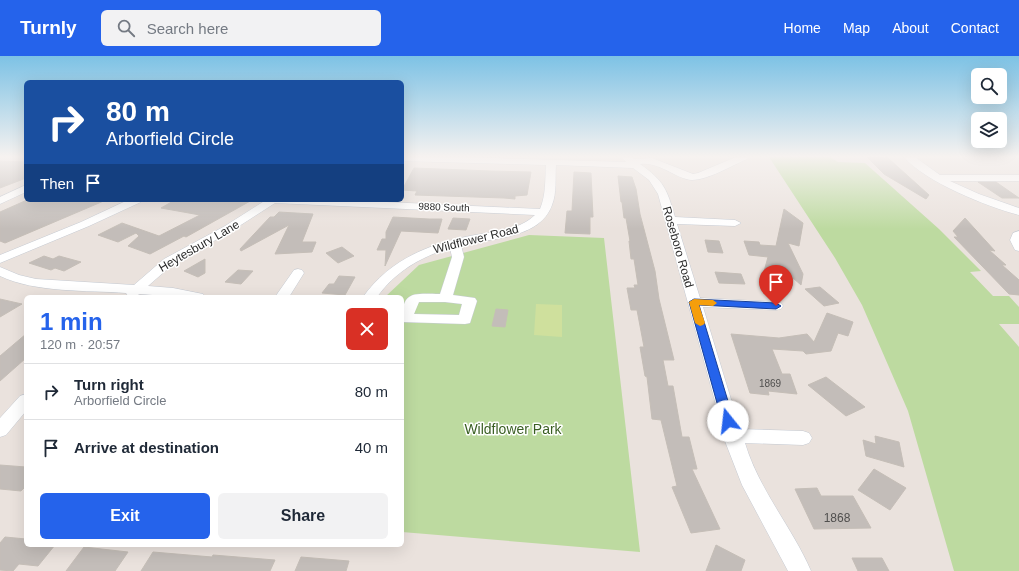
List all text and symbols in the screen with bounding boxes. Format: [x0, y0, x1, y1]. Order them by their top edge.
search box [101, 10, 381, 46]
text: Turnly [20, 17, 77, 38]
icon: search [115, 17, 137, 39]
text: Search here [147, 20, 228, 37]
text: Home [784, 20, 821, 36]
text: Map [843, 20, 870, 36]
text: About [892, 20, 929, 36]
text: Contact [951, 20, 999, 36]
map controls [971, 68, 1007, 148]
button: search [971, 68, 1007, 104]
icon: right [40, 96, 92, 148]
text: 80 m [106, 96, 170, 127]
button: layers [971, 112, 1007, 148]
text: Arborfield Circle [106, 129, 234, 149]
icon: arrive [82, 172, 104, 194]
text: Then [40, 175, 74, 192]
street label: 9880 South [418, 201, 470, 213]
street label: Roseboro Road [660, 205, 696, 289]
street label: Heytesbury Lane [156, 217, 242, 275]
street label: Wildflower Road [432, 222, 520, 256]
pin [759, 265, 793, 306]
icon: arrive [765, 271, 787, 293]
text: 1 min [40, 308, 103, 335]
button: close [346, 308, 388, 350]
text: 120 m · 20:57 [40, 337, 120, 352]
text: Turn right [74, 376, 144, 393]
house number: 1869 [759, 378, 782, 389]
icon: right [40, 381, 62, 403]
text: 80 m [355, 383, 388, 400]
text: Arborfield Circle [74, 393, 166, 408]
position arrow [707, 400, 749, 442]
park label: Wildflower Park [464, 421, 563, 437]
icon: arrive [40, 437, 62, 459]
text: Arrive at destination [74, 439, 219, 456]
text: 40 m [355, 439, 388, 456]
button: Exit [40, 493, 210, 539]
button: Share [218, 493, 388, 539]
house number: 1868 [824, 511, 851, 525]

